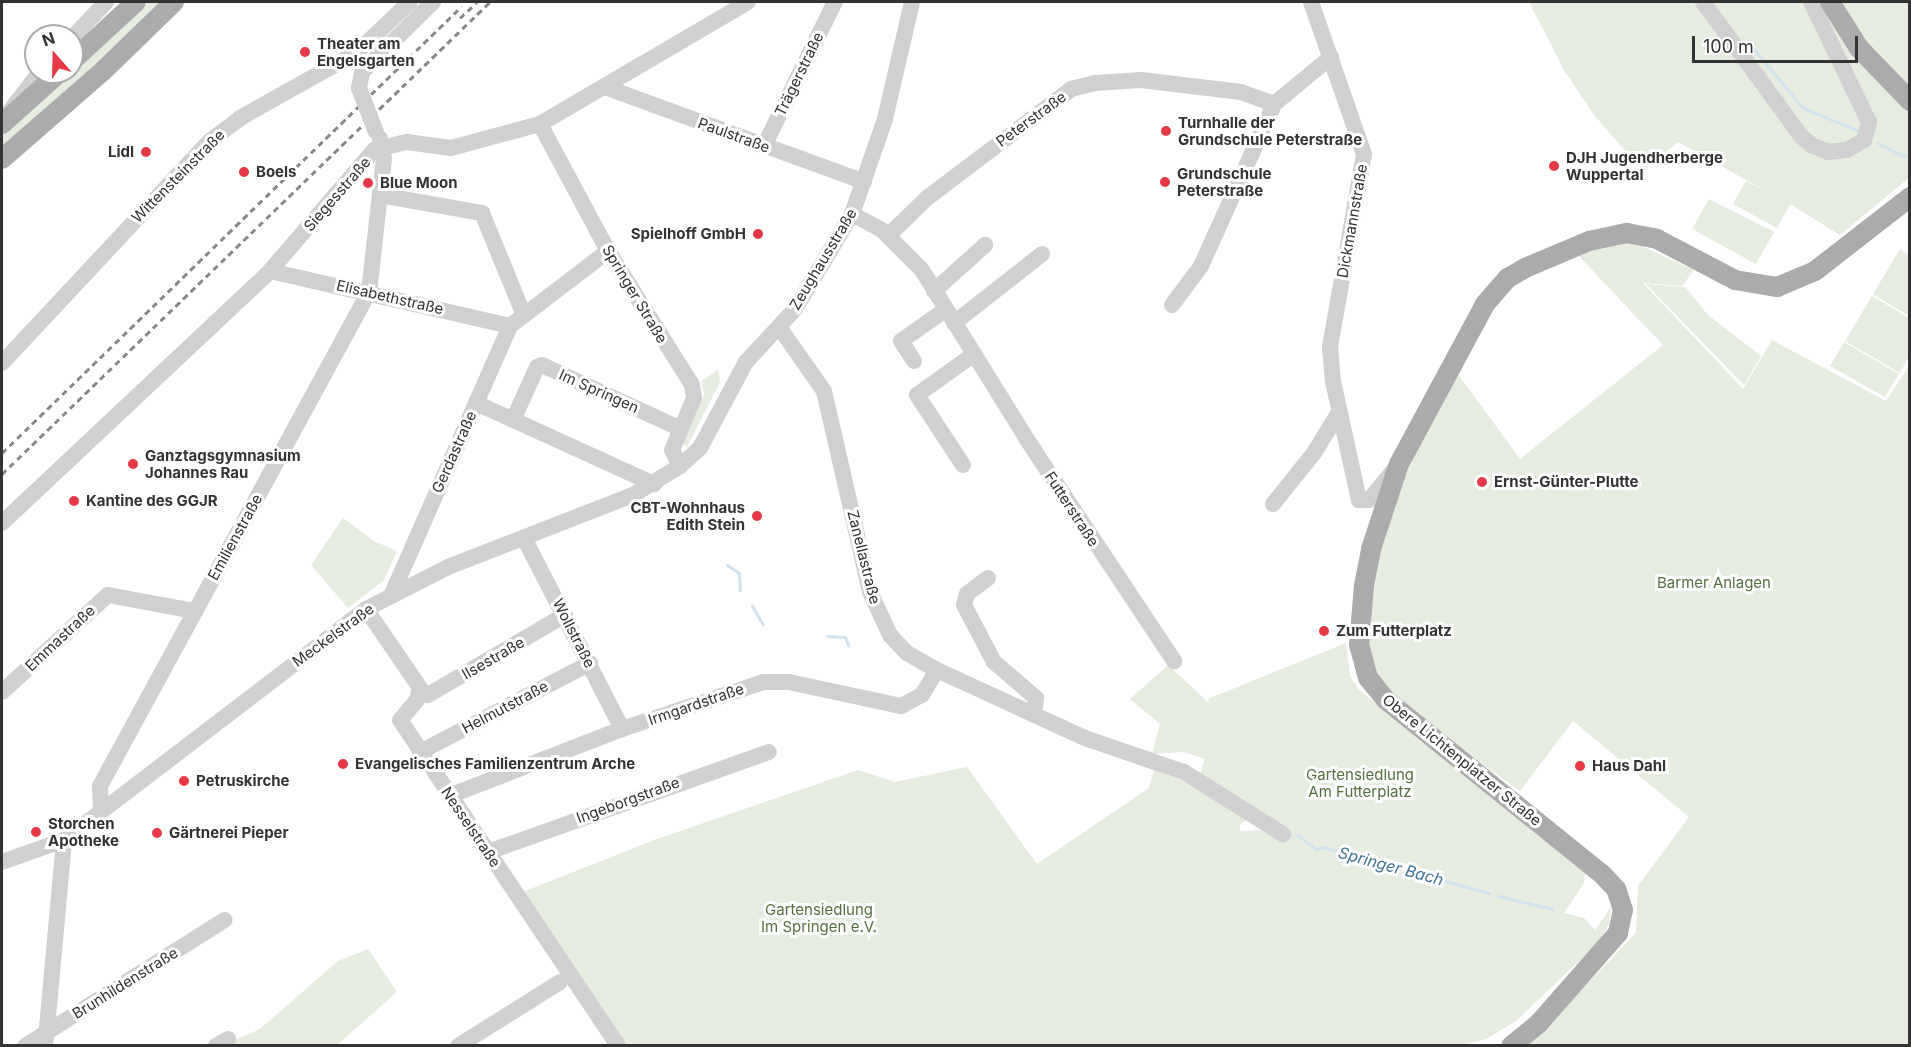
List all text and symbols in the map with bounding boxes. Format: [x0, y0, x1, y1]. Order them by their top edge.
north arrow [24, 24, 84, 84]
scale bar [1695, 24, 1862, 62]
text: N [39, 27, 58, 50]
street label: Trägerstraße [771, 29, 827, 119]
place label: Theater am Engelsgarten [317, 34, 415, 69]
text: 100 m [1703, 36, 1754, 57]
marker: Theater am Engelsgarten [298, 45, 312, 59]
street label: Peterstraße [992, 88, 1070, 150]
place label: Turnhalle der Grundschule Peterstraße [1178, 113, 1362, 148]
street label: Paulstraße [696, 114, 772, 156]
marker: Turnhalle der Grundschule Peterstraße [1159, 124, 1173, 138]
street label: Wittensteinstraße [128, 126, 228, 226]
place label: Lidl [108, 143, 134, 161]
marker: Lidl [139, 145, 153, 159]
place label: DJH Jugendherberge Wuppertal [1566, 148, 1723, 183]
street label: Siegesstraße [300, 153, 374, 235]
marker: DJH Jugendherberge Wuppertal [1547, 159, 1561, 173]
place label: Boels [256, 163, 297, 181]
street label: Dickmannstraße [1333, 163, 1371, 279]
place label: Grundschule Peterstraße [1177, 164, 1271, 199]
marker: Boels [237, 165, 251, 179]
place label: Blue Moon [380, 174, 458, 192]
marker: Grundschule Peterstraße [1158, 175, 1172, 189]
marker: Blue Moon [361, 176, 375, 190]
street label: Zeughausstraße [786, 205, 860, 313]
place label: Spielhoff GmbH [631, 225, 746, 243]
marker: Spielhoff GmbH [751, 227, 765, 241]
street label: Springer Straße [599, 242, 671, 346]
street label: Elisabethstraße [335, 276, 445, 318]
street label: Im Springen [556, 365, 642, 417]
street label: Gerdastraße [428, 408, 480, 496]
place label: Ganztagsgymnasium Johannes Rau [145, 446, 301, 481]
marker: Ganztagsgymnasium Johannes Rau [126, 457, 140, 471]
street label: Futterstraße [1041, 468, 1103, 550]
place label: Ernst-Günter-Plutte [1494, 473, 1638, 491]
marker: Ernst-Günter-Plutte [1475, 475, 1489, 489]
street label: Emilienstraße [204, 491, 266, 583]
place label: Kantine des GGJR [86, 492, 218, 510]
marker: Kantine des GGJR [67, 494, 81, 508]
place label: CBT-Wohnhaus Edith Stein [630, 498, 745, 533]
street label: Zanellastraße [844, 508, 884, 606]
marker: CBT-Wohnhaus Edith Stein [750, 509, 764, 523]
park label: Barmer Anlagen [1657, 574, 1771, 592]
street label: Wollstraße [549, 595, 599, 671]
street label: Meckelstraße [289, 599, 377, 671]
street label: Emmastraße [21, 601, 99, 675]
place label: Zum Futterplatz [1336, 622, 1452, 640]
marker: Zum Futterplatz [1317, 624, 1331, 638]
street label: Ilsestraße [459, 633, 527, 683]
street label: Helmutstraße [459, 677, 551, 737]
street label: Irmgardstraße [646, 679, 746, 729]
street label: Obere Lichtenplatzer Straße [1379, 690, 1545, 830]
place label: Evangelisches Familienzentrum Arche [355, 755, 635, 773]
marker: Evangelisches Familienzentrum Arche [336, 757, 350, 771]
place label: Haus Dahl [1592, 757, 1666, 775]
marker: Haus Dahl [1573, 759, 1587, 773]
park label: Gartensiedlung Am Futterplatz [1306, 765, 1414, 800]
place label: Petruskirche [196, 772, 289, 790]
street label: Ingeborgstraße [574, 773, 682, 827]
marker: Petruskirche [177, 774, 191, 788]
street label: Nesselstraße [437, 783, 505, 871]
place label: Storchen Apotheke [48, 814, 119, 849]
place label: Gärtnerei Pieper [169, 824, 289, 842]
marker: Storchen Apotheke [29, 825, 43, 839]
marker: Gärtnerei Pieper [150, 826, 164, 840]
water label: Springer Bach [1336, 843, 1446, 889]
park label: Gartensiedlung Im Springen e.V. [761, 900, 877, 935]
street label: Brunhildenstraße [69, 943, 181, 1023]

